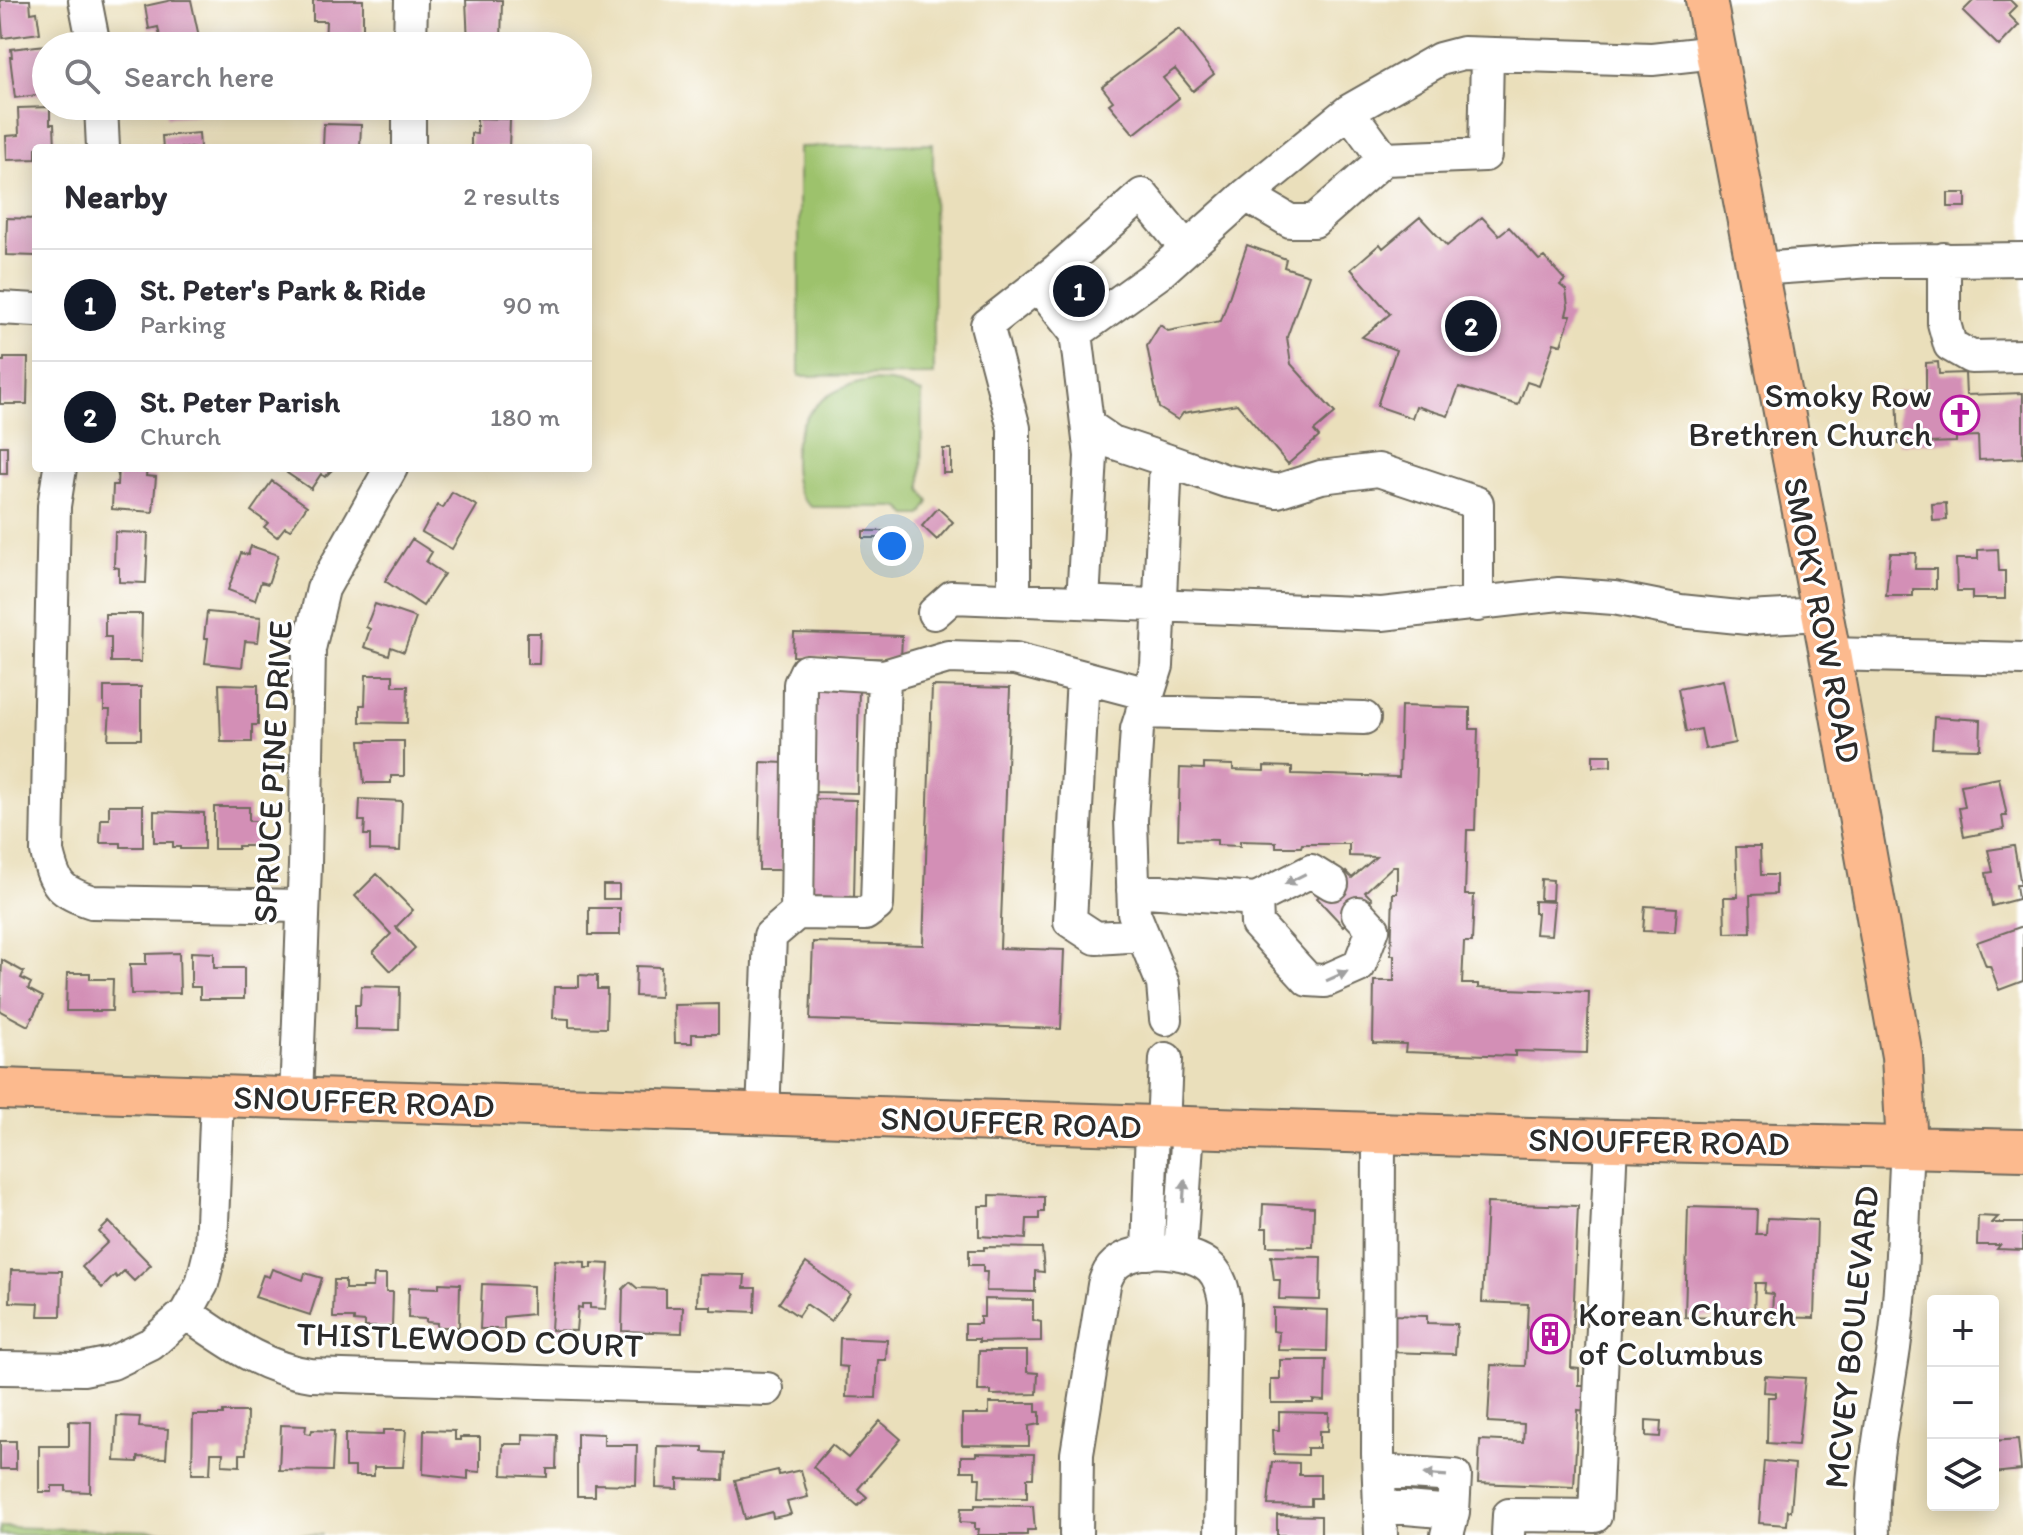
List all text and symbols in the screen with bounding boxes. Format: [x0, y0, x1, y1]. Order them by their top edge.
search box [32, 32, 592, 120]
icon: search [60, 54, 104, 98]
text: Search here [124, 58, 274, 95]
text: Nearby [64, 176, 167, 217]
text: 2 results [463, 180, 560, 212]
pin: 1 [1053, 261, 1105, 321]
text: St. Peter's Park & Ride [140, 271, 426, 308]
text: 1 [84, 289, 96, 321]
text: 90 m [503, 289, 560, 321]
pin: 2 [1445, 296, 1497, 356]
text: Parking [140, 308, 226, 340]
place label: Smoky Row Brethren Church [1688, 375, 1932, 455]
text: St. Peter Parish [140, 383, 340, 420]
church icon: Smoky Row Brethren Church [1939, 394, 1981, 436]
text: 2 [83, 401, 97, 433]
text: 180 m [490, 401, 560, 433]
text: Church [140, 420, 221, 452]
street label: SMOKY ROW ROAD [1775, 474, 1870, 767]
your location [872, 526, 912, 566]
street label: SPRUCE PINE DRIVE [244, 619, 301, 925]
one-way arrow [1283, 873, 1306, 886]
one-way arrow [1325, 969, 1349, 982]
street label: SNOUFFER ROAD [233, 1076, 495, 1127]
street label: SNOUFFER ROAD [880, 1097, 1142, 1148]
street label: SNOUFFER ROAD [1528, 1119, 1790, 1164]
one-way arrow [1178, 1178, 1191, 1203]
street label: MCVEY BOULEVARD [1815, 1184, 1888, 1490]
place label: Korean Church of Columbus [1578, 1294, 1796, 1374]
map controls [1927, 1295, 1999, 1511]
button: + [1927, 1295, 1999, 1367]
street label: THISTLEWOOD COURT [296, 1313, 644, 1366]
building icon: Korean Church of Columbus [1529, 1313, 1571, 1355]
button: − [1927, 1367, 1999, 1439]
button: layers [1927, 1439, 1999, 1511]
one-way arrow [1422, 1468, 1447, 1481]

